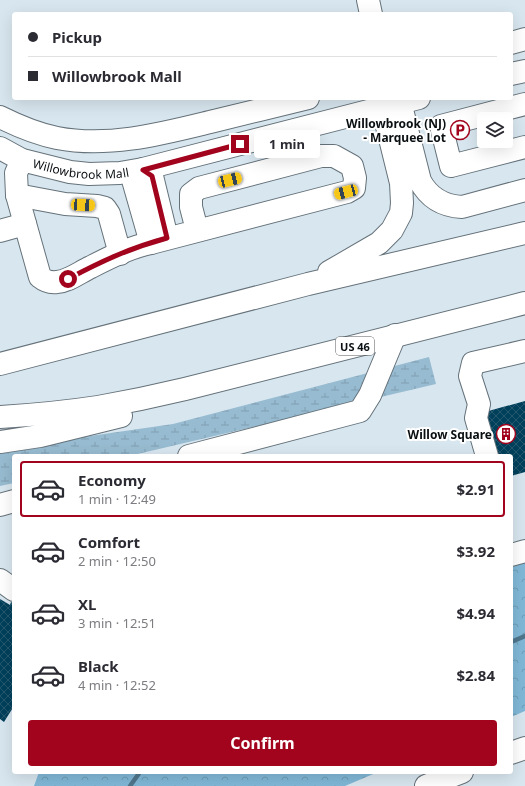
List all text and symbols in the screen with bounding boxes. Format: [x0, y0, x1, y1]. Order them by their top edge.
text: Pickup [52, 27, 102, 47]
text: Willowbrook Mall [52, 66, 182, 86]
map controls [477, 112, 513, 148]
button: layers [477, 112, 513, 148]
place label: Willowbrook (NJ) - Marquee Lot [346, 115, 446, 146]
parking icon: Willowbrook (NJ) - Marquee Lot [449, 119, 471, 141]
callout: 1 min [254, 130, 320, 158]
route end [231, 135, 249, 153]
text: 1 min [269, 135, 305, 153]
street label: Willowbrook Mall [31, 155, 130, 183]
car [217, 171, 243, 189]
car [333, 183, 359, 201]
car [71, 198, 95, 212]
route start [59, 270, 77, 288]
road number: US 46 [336, 337, 374, 355]
building icon: Willow Square [495, 423, 517, 445]
place label: Willow Square [408, 426, 492, 443]
text: Economy [78, 470, 146, 490]
icon: car [30, 471, 66, 507]
text: $2.91 [456, 479, 495, 499]
text: 1 min · 12:49 [78, 490, 156, 508]
text: Comfort [78, 532, 140, 552]
icon: car [30, 533, 66, 569]
text: $3.92 [456, 541, 495, 561]
text: 2 min · 12:50 [78, 552, 156, 570]
text: XL [78, 594, 96, 614]
icon: car [30, 595, 66, 631]
text: $4.94 [456, 603, 495, 623]
text: 3 min · 12:51 [78, 614, 156, 632]
text: Black [78, 656, 118, 676]
icon: car [30, 657, 66, 693]
text: $2.84 [456, 665, 495, 685]
text: 4 min · 12:52 [78, 676, 156, 694]
button: Confirm [28, 720, 497, 766]

